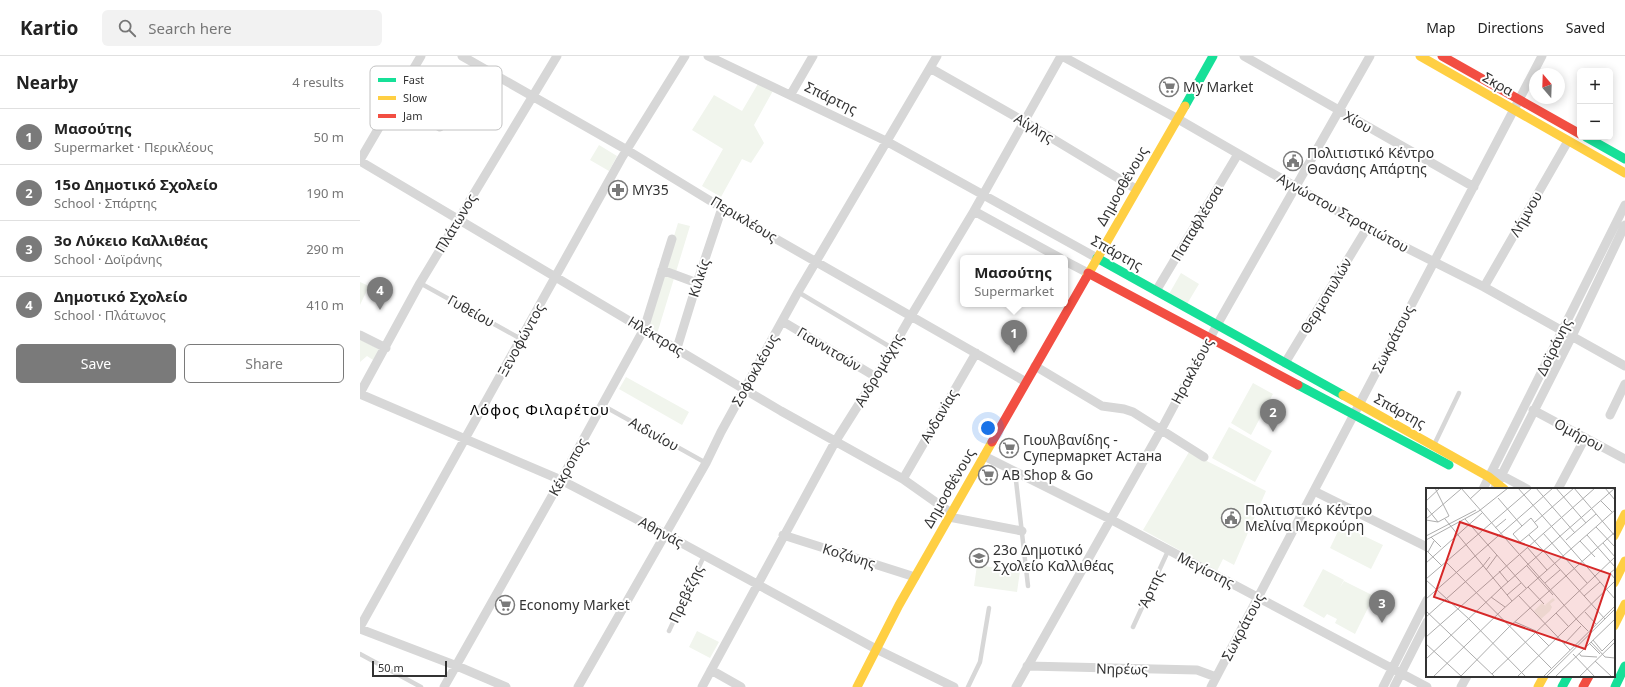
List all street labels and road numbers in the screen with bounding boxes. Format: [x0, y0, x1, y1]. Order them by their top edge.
street label: Σκρα [1479, 67, 1517, 100]
street label: Σπάρτης [802, 77, 861, 118]
street label: Χίου [1341, 106, 1376, 137]
street label: Αίγλης [1011, 108, 1058, 147]
street label: Δημοσθένους [1091, 142, 1152, 229]
street label: Αγνώστου Στρατιώτου [1274, 168, 1412, 257]
street label: Παπαφλέσσα [1166, 181, 1227, 264]
street label: Λήμνου [1505, 187, 1546, 240]
street label: Πλάτωνος [430, 189, 481, 256]
street label: Περικλέους [707, 191, 781, 246]
street label: Σπάρτης [1088, 231, 1147, 275]
street label: Θερμοπυλών [1295, 254, 1356, 337]
street label: Κιλκίς [683, 256, 714, 299]
street label: Γυθείου [444, 290, 498, 331]
street label: Ξενοφώντος [493, 300, 549, 380]
street label: Σωκράτους [1367, 301, 1418, 376]
street label: Ηλέκτρας [625, 311, 688, 360]
street label: Δοϊράνης [1531, 315, 1576, 379]
street label: Γιαννιτσών [794, 322, 865, 375]
street label: Ανδρομάχης [850, 329, 907, 410]
street label: Σοφοκλέους [727, 330, 782, 409]
street label: Ηρακλέους [1166, 334, 1217, 407]
street label: Ανδανiας [916, 385, 962, 446]
street label: Σπάρτης [1371, 389, 1430, 433]
street label: Αιδινίου [626, 412, 683, 455]
street label: Ομήρου [1551, 414, 1607, 455]
street label: Κέκροπος [544, 434, 591, 499]
street label: Δημοσθένους [918, 444, 979, 531]
street label: Αθηνάς [635, 512, 687, 551]
street label: Κοζάνης [820, 538, 878, 573]
street label: Μεγίστης [1174, 547, 1238, 592]
street label: Πρεβέζης [664, 561, 707, 626]
street label: Άρτης [1133, 566, 1168, 611]
street label: Σωκράτους [1217, 590, 1268, 664]
street label: Νηρέως [1096, 659, 1148, 678]

